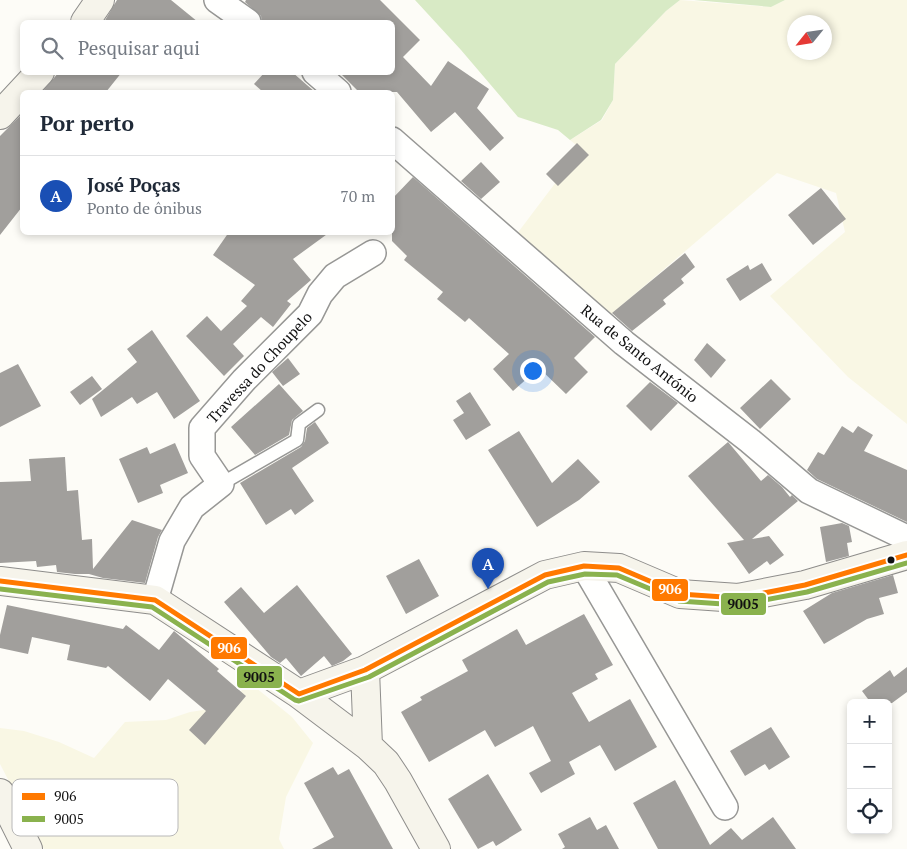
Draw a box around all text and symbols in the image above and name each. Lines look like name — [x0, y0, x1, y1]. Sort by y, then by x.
north arrow — [787, 15, 832, 60]
search box — [20, 20, 395, 75]
icon: search — [38, 34, 66, 62]
text: Pesquisar aqui — [78, 35, 200, 60]
text: Por perto — [40, 109, 134, 137]
text: José Poças — [87, 172, 180, 197]
text: A — [50, 185, 62, 207]
text: 70 m — [340, 185, 375, 207]
text: Ponto de ônibus — [87, 197, 202, 219]
street label: Rua de Santo António — [577, 299, 703, 407]
street label: Travessa do Choupelo — [202, 307, 316, 427]
your location — [520, 358, 546, 384]
pin: A — [472, 548, 504, 589]
unlabelled marker — [886, 555, 896, 565]
line badge: 906 — [651, 578, 689, 602]
text: 906 — [658, 579, 682, 598]
line badge: 9005 — [720, 592, 767, 616]
text: 9005 — [727, 594, 759, 613]
line badge: 906 — [210, 636, 248, 660]
text: 906 — [217, 638, 241, 657]
line badge: 9005 — [236, 665, 283, 689]
text: 9005 — [243, 667, 275, 686]
map controls — [847, 699, 892, 834]
button: + — [847, 699, 892, 744]
button: − — [847, 744, 892, 789]
legend — [12, 779, 178, 836]
text: 906 — [54, 786, 77, 805]
button: locate — [847, 789, 892, 834]
text: 9005 — [54, 809, 84, 828]

